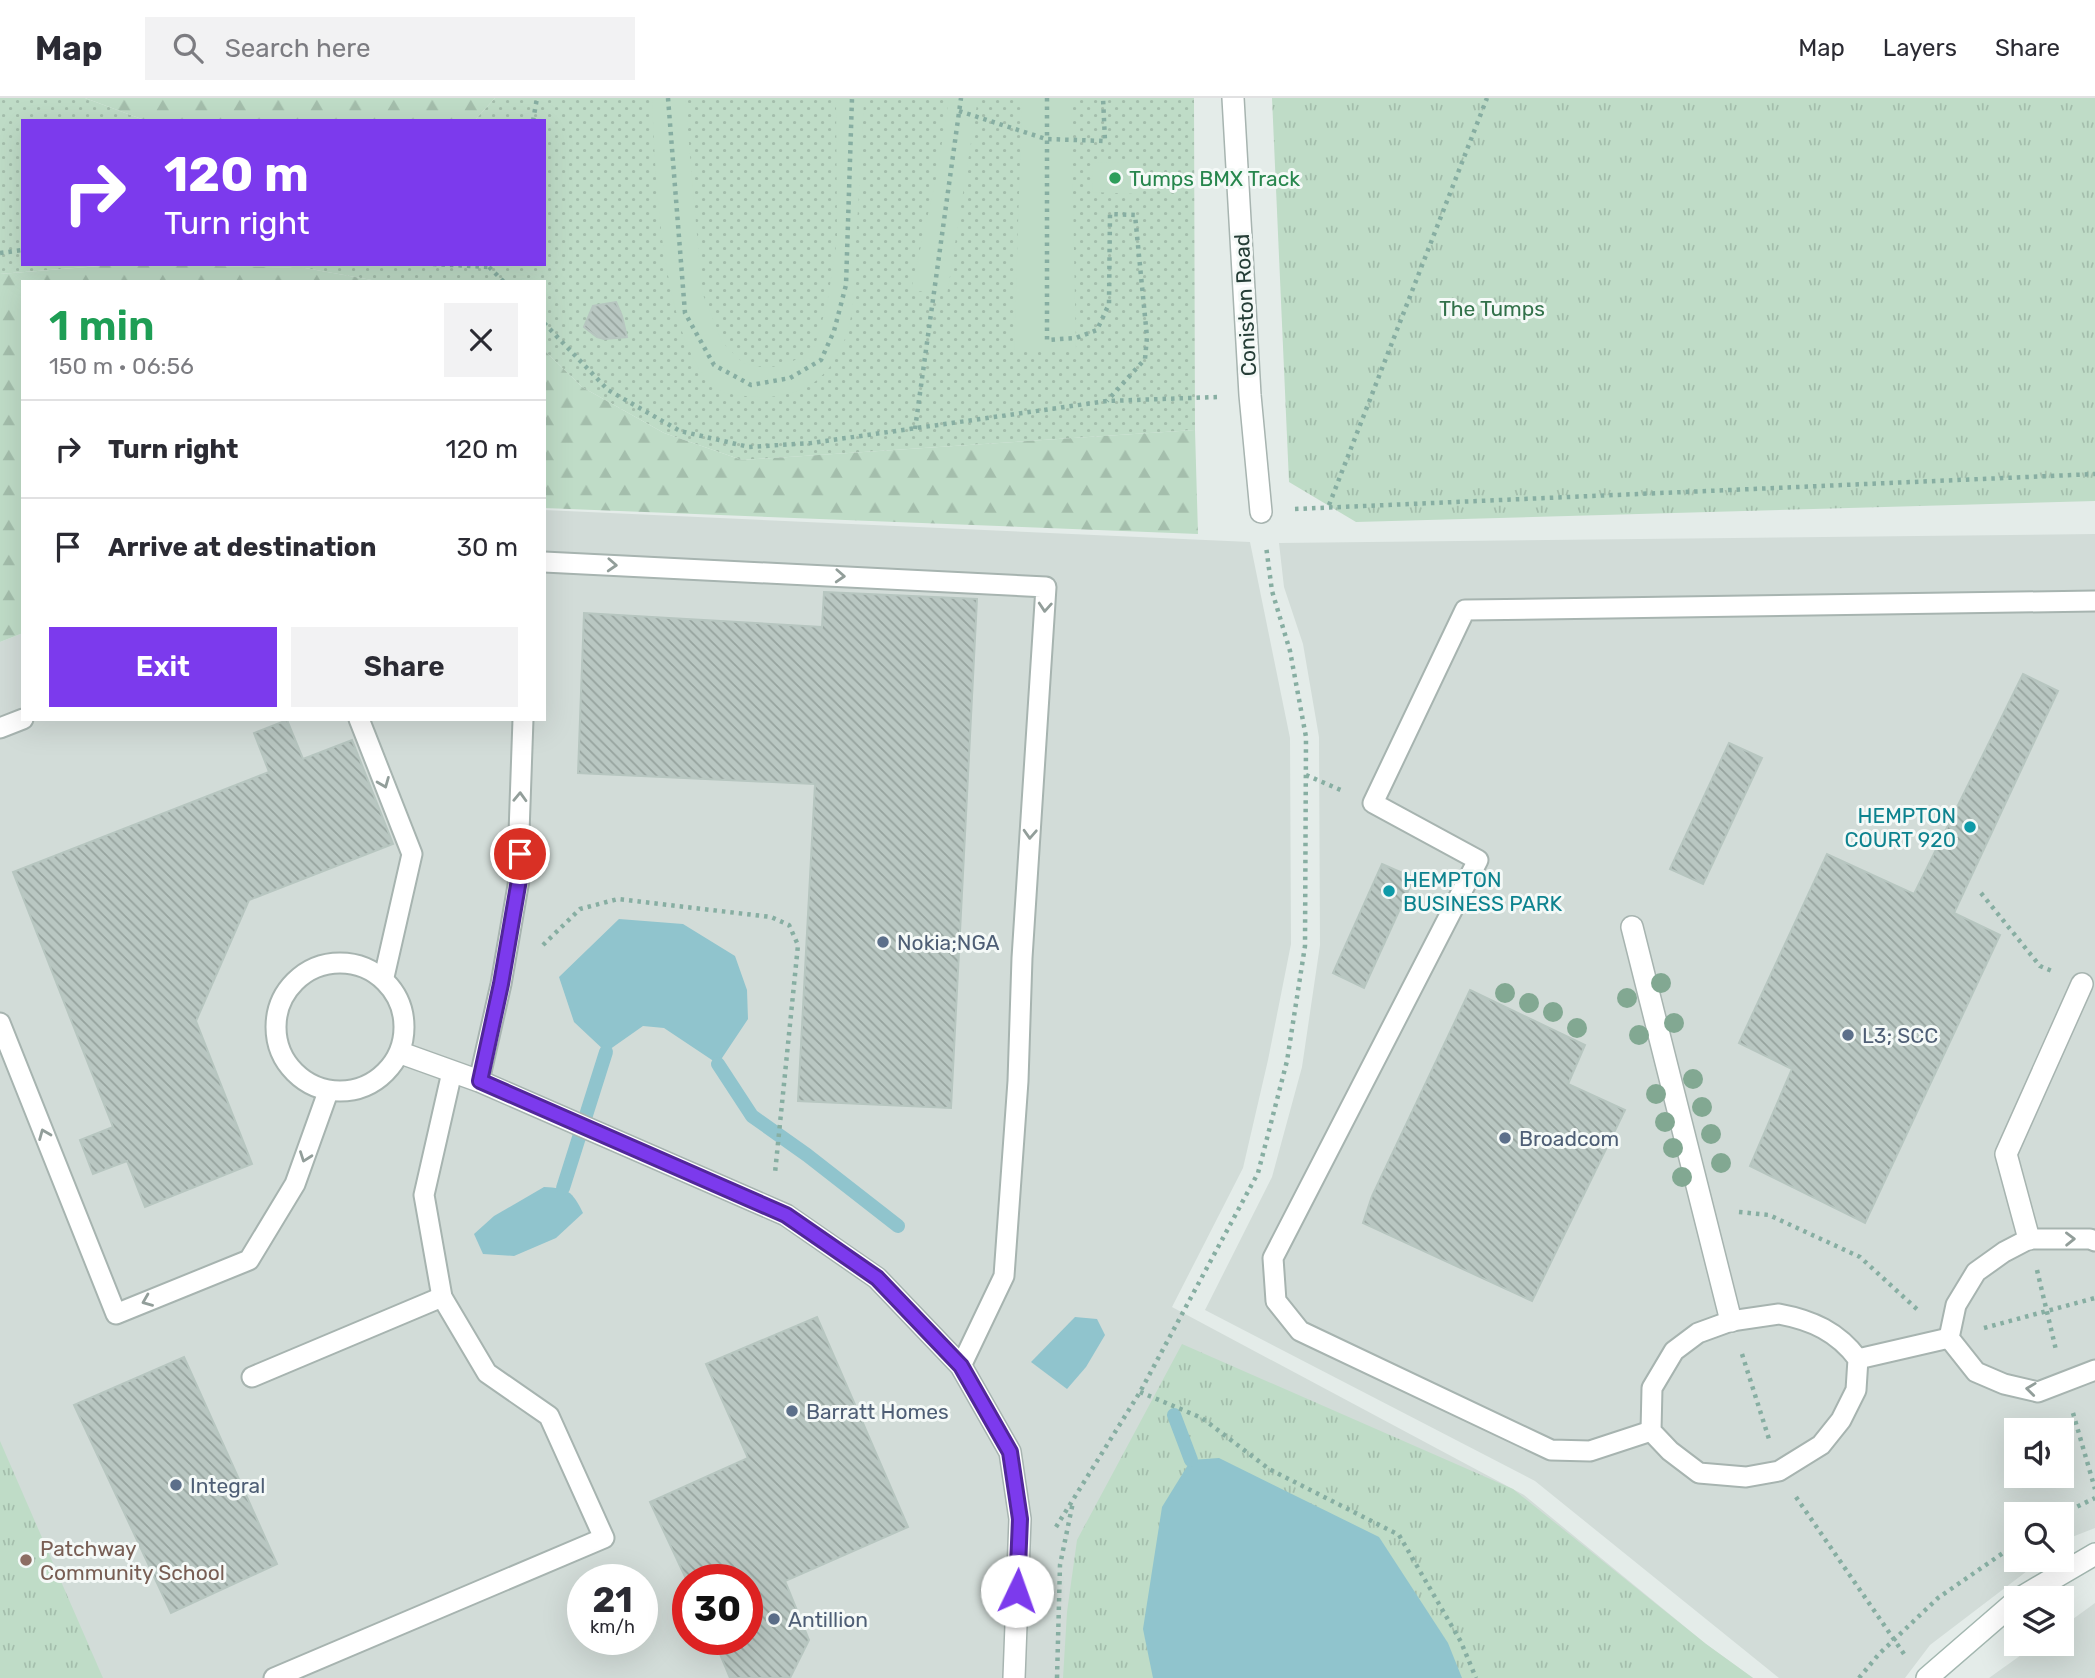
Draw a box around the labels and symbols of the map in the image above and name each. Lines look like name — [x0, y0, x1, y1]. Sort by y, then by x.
place label: Tumps BMX Track — [1129, 166, 1300, 191]
marker: Tumps BMX Track — [1107, 170, 1123, 186]
street label: Coniston Road — [1229, 233, 1261, 377]
park label: The Tumps — [1439, 296, 1545, 321]
one-way arrow — [607, 557, 618, 572]
one-way arrow — [834, 569, 845, 584]
one-way arrow — [1038, 602, 1053, 613]
one-way arrow — [376, 775, 390, 788]
one-way arrow — [513, 791, 528, 802]
place label: HEMPTON COURT 920 — [1845, 803, 1956, 852]
marker: HEMPTON COURT 920 — [1962, 819, 1978, 835]
pin — [490, 824, 550, 884]
one-way arrow — [1023, 829, 1038, 840]
place label: HEMPTON BUSINESS PARK — [1403, 867, 1563, 916]
marker: HEMPTON BUSINESS PARK — [1381, 883, 1397, 899]
place label: Nokia;NGA — [897, 930, 1000, 955]
marker: Nokia;NGA — [875, 934, 891, 950]
place label: L3; SCC — [1862, 1023, 1938, 1048]
marker: L3; SCC — [1840, 1027, 1856, 1043]
place label: Broadcom — [1519, 1126, 1619, 1151]
one-way arrow — [39, 1129, 53, 1141]
marker: Broadcom — [1497, 1130, 1513, 1146]
one-way arrow — [299, 1150, 313, 1162]
one-way arrow — [2065, 1231, 2076, 1247]
one-way arrow — [142, 1293, 154, 1307]
one-way arrow — [2025, 1381, 2037, 1396]
place label: Barratt Homes — [806, 1399, 949, 1424]
marker: Barratt Homes — [784, 1403, 800, 1419]
place label: Integral — [190, 1473, 265, 1498]
marker: Integral — [168, 1477, 184, 1493]
place label: Patchway Community School — [40, 1536, 225, 1585]
marker: Patchway Community School — [18, 1552, 34, 1568]
position arrow — [980, 1554, 1054, 1628]
speed limit sign: 30 — [672, 1564, 763, 1655]
place label: Antillion — [788, 1607, 868, 1632]
marker: Antillion — [766, 1611, 782, 1627]

